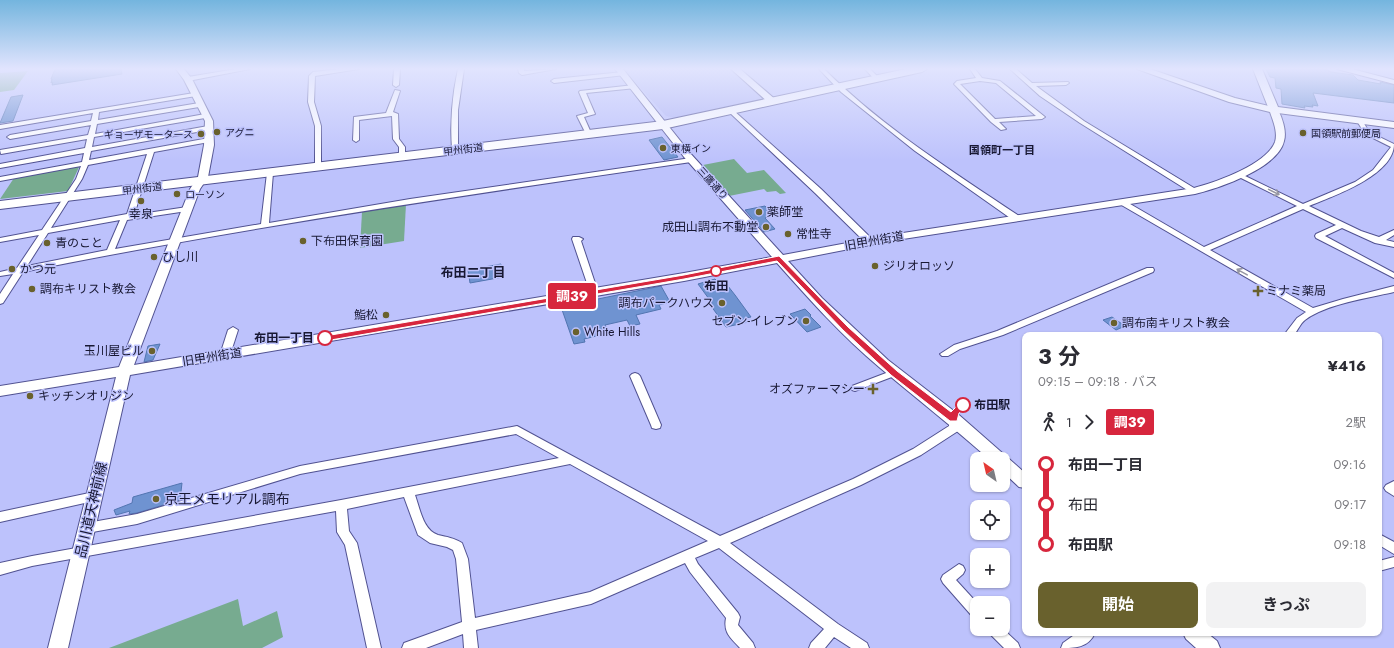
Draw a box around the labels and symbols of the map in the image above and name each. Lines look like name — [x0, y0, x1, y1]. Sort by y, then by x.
place label: アグニ — [225, 125, 255, 140]
place label: 国領駅前郵便局 — [1311, 126, 1381, 141]
place label: ギョーザモータース — [104, 127, 193, 142]
marker: アグニ — [212, 127, 222, 137]
marker: 国領駅前郵便局 — [1298, 128, 1308, 138]
marker: ギョーザモータース — [196, 129, 206, 139]
street label: 甲州街道 — [442, 140, 484, 159]
place label: 東横イン — [671, 141, 711, 156]
district label: 国領町一丁目 — [969, 142, 1035, 158]
marker: 東横イン — [658, 143, 668, 153]
street label: 三鷹通り — [694, 163, 732, 203]
street label: 甲州街道 — [121, 179, 163, 198]
place label: ローソン — [185, 187, 225, 202]
marker: ローソン — [172, 189, 182, 199]
one-way arrow — [1268, 189, 1280, 196]
marker: 幸泉 — [136, 196, 146, 206]
place label: 薬師堂 — [767, 203, 803, 221]
place label: 幸泉 — [129, 205, 153, 223]
marker: 薬師堂 — [754, 207, 764, 217]
place label: 成田山調布不動堂 — [662, 218, 758, 236]
marker: 成田山調布不動堂 — [761, 222, 771, 232]
place label: 常性寺 — [796, 225, 832, 243]
street label: 旧甲州街道 — [843, 227, 905, 255]
marker: 常性寺 — [783, 229, 793, 239]
place label: 下布田保育園 — [311, 232, 383, 250]
place label: 青のこと — [55, 234, 103, 252]
marker: 下布田保育園 — [298, 236, 308, 246]
marker: 青のこと — [42, 238, 52, 248]
place label: ひし川 — [162, 248, 198, 266]
marker: ひし川 — [149, 252, 159, 262]
place label: ジリオロッソ — [883, 257, 955, 275]
place label: かつ元 — [20, 260, 56, 278]
marker: ジリオロッソ — [870, 261, 880, 271]
district label: 布田二丁目 — [440, 263, 506, 282]
marker: かつ元 — [7, 264, 17, 274]
marker: 布田 — [710, 265, 722, 277]
one-way arrow — [1236, 268, 1248, 276]
place label: 布田 — [704, 277, 728, 295]
place label: 調布キリスト教会 — [40, 280, 136, 298]
place label: ミナミ薬局 — [1266, 282, 1326, 300]
line badge: 調39 — [549, 283, 595, 309]
marker: 調布キリスト教会 — [27, 284, 37, 294]
marker: ミナミ薬局 — [1253, 286, 1263, 296]
place label: 調布パークハウス — [619, 294, 714, 312]
marker: 調布パークハウス — [717, 298, 727, 308]
place label: 鮨松 — [354, 306, 378, 324]
marker: 鮨松 — [381, 310, 391, 320]
place label: セブン-イレブン — [711, 312, 798, 330]
place label: 調布南キリスト教会 — [1122, 314, 1230, 332]
marker: セブン-イレブン — [801, 316, 811, 326]
marker: 調布南キリスト教会 — [1109, 318, 1119, 328]
place label: White Hills — [584, 323, 640, 341]
marker: White Hills — [571, 327, 581, 337]
place label: 布田一丁目 — [254, 329, 314, 347]
marker: 布田一丁目 — [317, 330, 333, 346]
place label: 玉川屋ビル — [84, 342, 144, 360]
street label: 旧甲州街道 — [181, 343, 243, 371]
marker: 玉川屋ビル — [147, 346, 157, 356]
place label: オズファーマシー — [769, 380, 865, 398]
marker: オズファーマシー — [868, 384, 878, 394]
place label: キッチンオリジン — [38, 387, 134, 405]
marker: キッチンオリジン — [25, 391, 35, 401]
place label: 布田駅 — [974, 396, 1010, 414]
marker: 布田駅 — [955, 397, 971, 413]
north arrow — [970, 452, 1010, 492]
street label: 品川道天神前線 — [70, 460, 112, 560]
place label: 京王メモリアル調布 — [164, 489, 290, 509]
marker: 京王メモリアル調布 — [151, 494, 161, 504]

